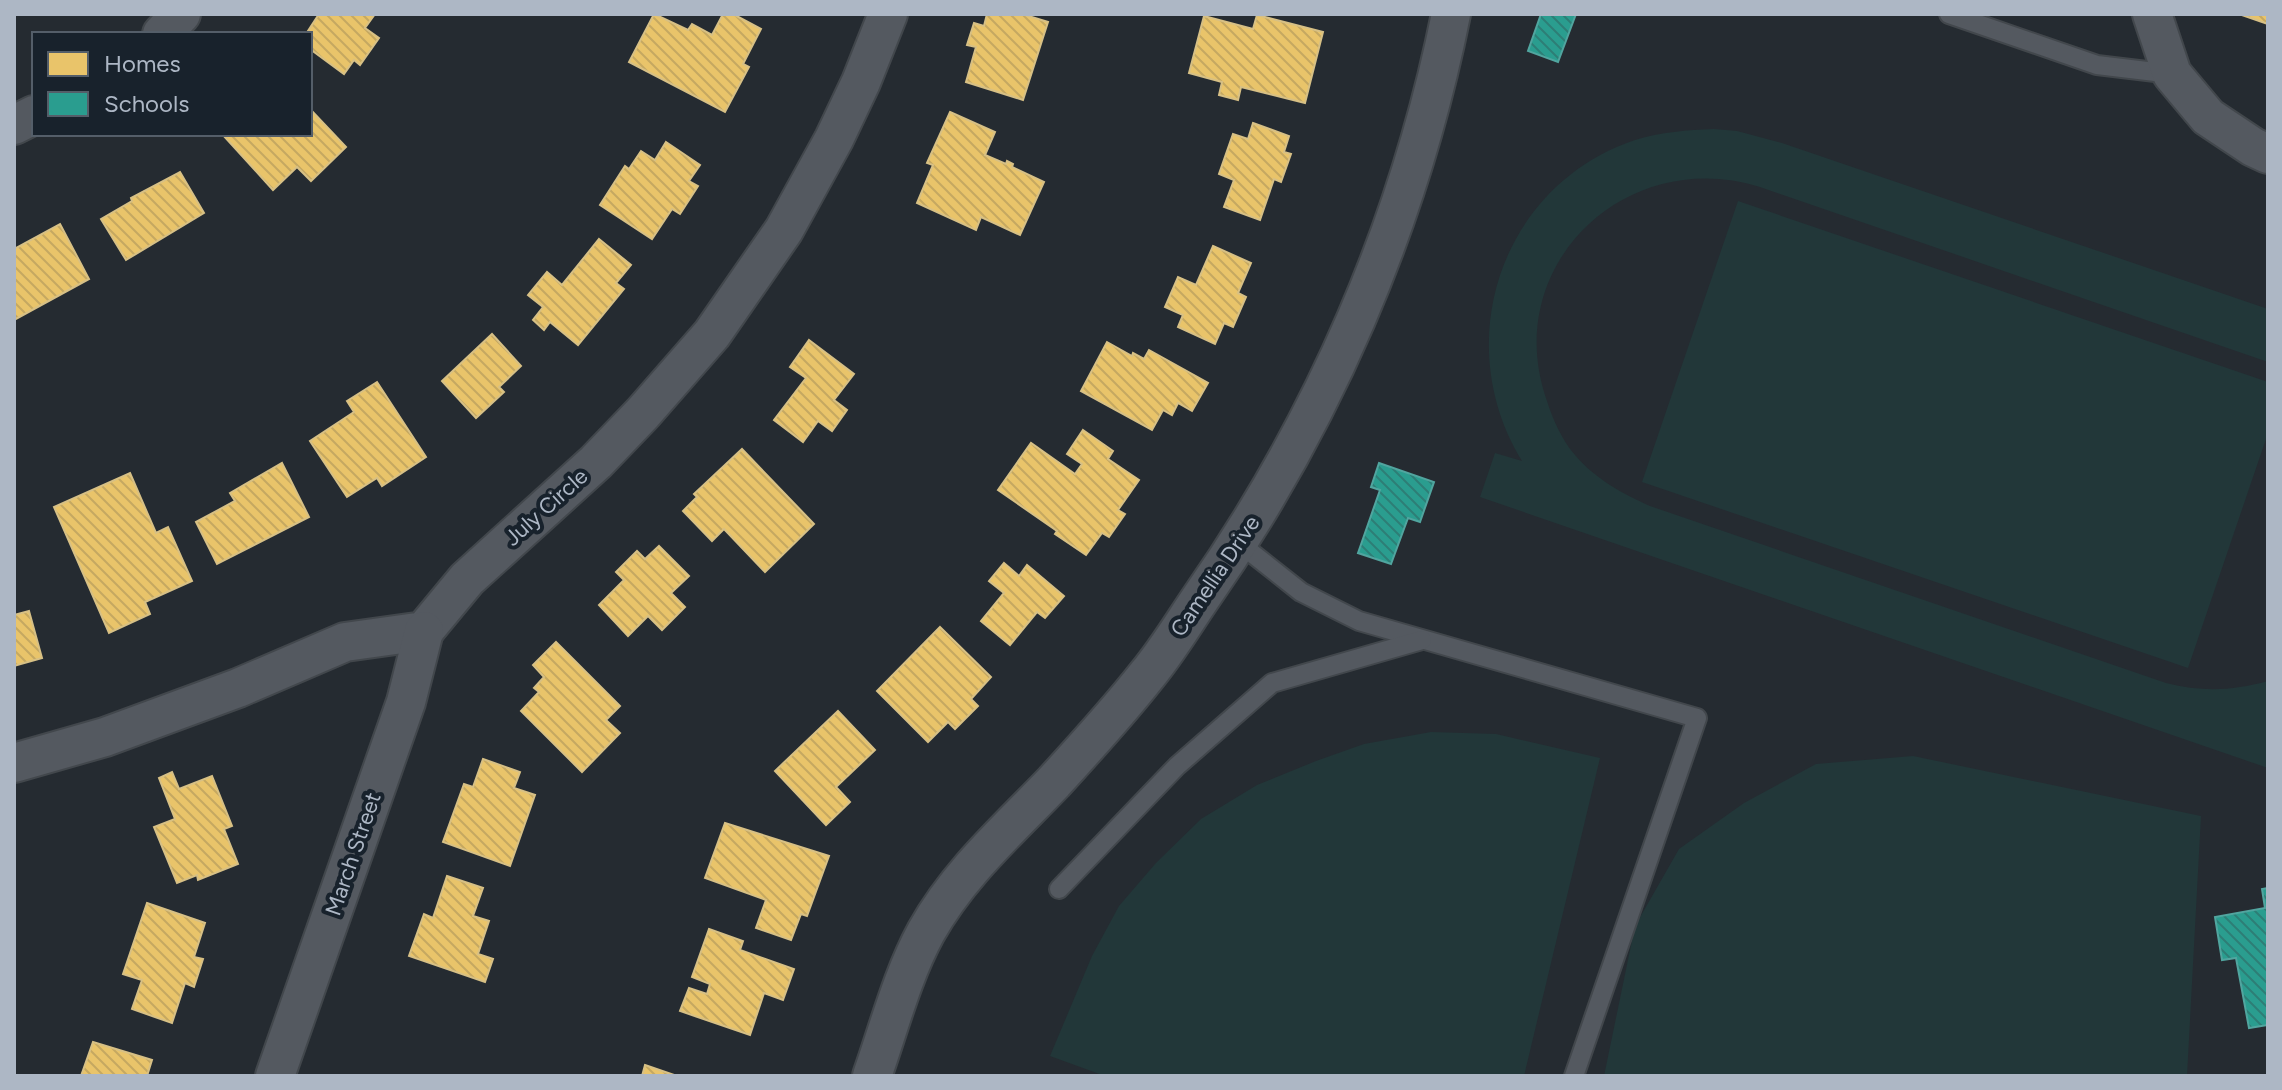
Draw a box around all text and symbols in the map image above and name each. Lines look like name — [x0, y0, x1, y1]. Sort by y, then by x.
legend — [32, 32, 312, 136]
text: Homes — [104, 49, 181, 78]
text: Schools — [104, 89, 189, 118]
street label: July Circle — [499, 463, 593, 551]
street label: Camellia Drive — [1165, 510, 1265, 642]
street label: March Street — [319, 789, 387, 919]

